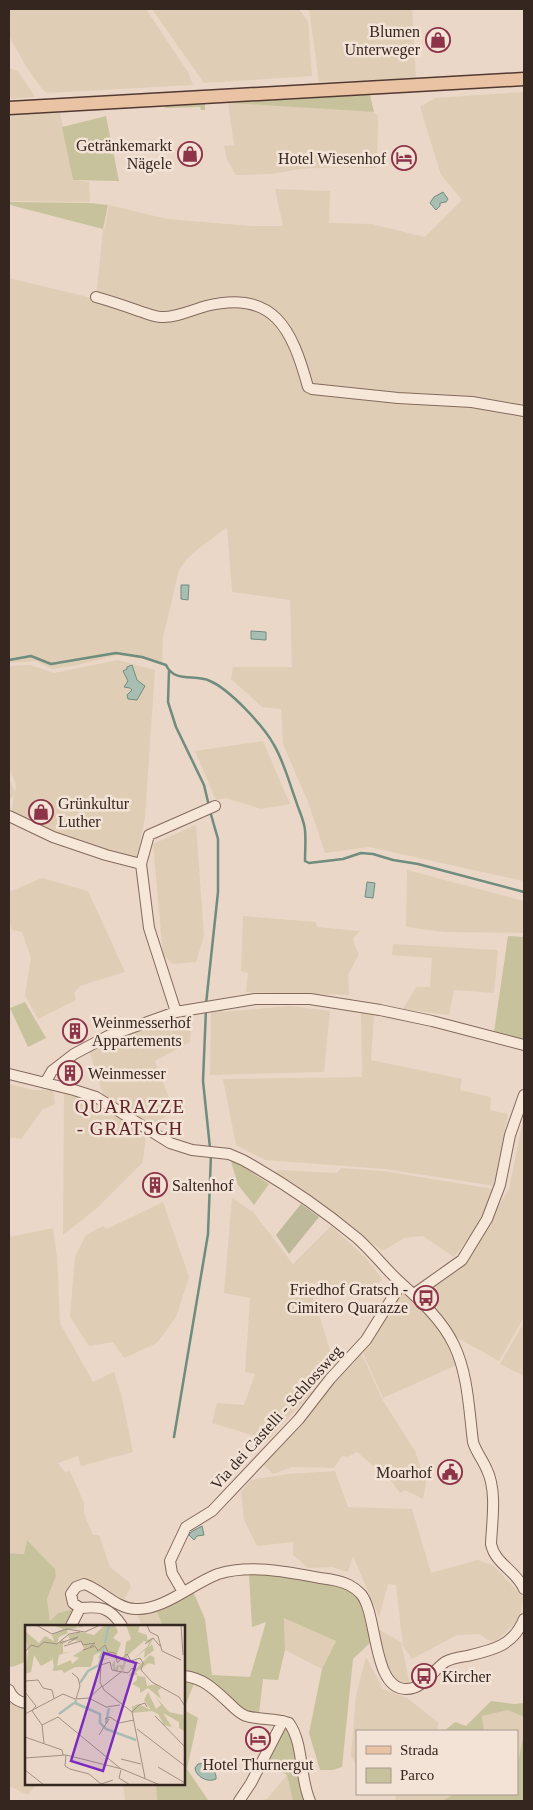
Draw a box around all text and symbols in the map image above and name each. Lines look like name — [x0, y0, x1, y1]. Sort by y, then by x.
place label: Blumen Unterweger — [344, 23, 421, 59]
shop icon: Blumen Unterweger — [425, 27, 451, 53]
place label: Getränkemarkt Nägele — [76, 137, 173, 173]
shop icon: Getränkemarkt Nägele — [177, 141, 203, 167]
hotel icon: Hotel Wiesenhof — [391, 145, 417, 171]
place label: Hotel Wiesenhof — [278, 150, 387, 167]
place label: Grünkultur Luther — [58, 795, 130, 830]
shop icon: Grünkultur Luther — [28, 799, 54, 825]
place label: Weinmesserhof Appartements — [92, 1014, 192, 1050]
building icon: Weinmesserhof Appartements — [62, 1018, 88, 1044]
building icon: Weinmesser — [57, 1060, 83, 1086]
place label: Weinmesser — [88, 1065, 166, 1082]
district label: QUARAZZE - GRATSCH — [75, 1096, 185, 1139]
building icon: Saltenhof — [142, 1172, 168, 1198]
place label: Saltenhof — [172, 1177, 234, 1194]
place label: Friedhof Gratsch - Cimitero Quarazze — [287, 1281, 408, 1316]
bus stop icon: Friedhof Gratsch - Cimitero Quarazze — [413, 1285, 439, 1311]
street label: Via dei Castelli - Schlossweg — [207, 1342, 346, 1493]
public building icon: Moarhof — [437, 1459, 463, 1485]
place label: Moarhof — [376, 1464, 433, 1481]
inset map — [25, 1625, 185, 1785]
bus stop icon: Kircher — [411, 1663, 437, 1689]
place label: Kircher — [442, 1668, 492, 1685]
hotel icon: Hotel Thurnergut — [245, 1726, 271, 1752]
legend — [356, 1730, 518, 1795]
text: Strada — [400, 1742, 439, 1758]
place label: Hotel Thurnergut — [203, 1756, 314, 1774]
text: Parco — [400, 1767, 434, 1783]

